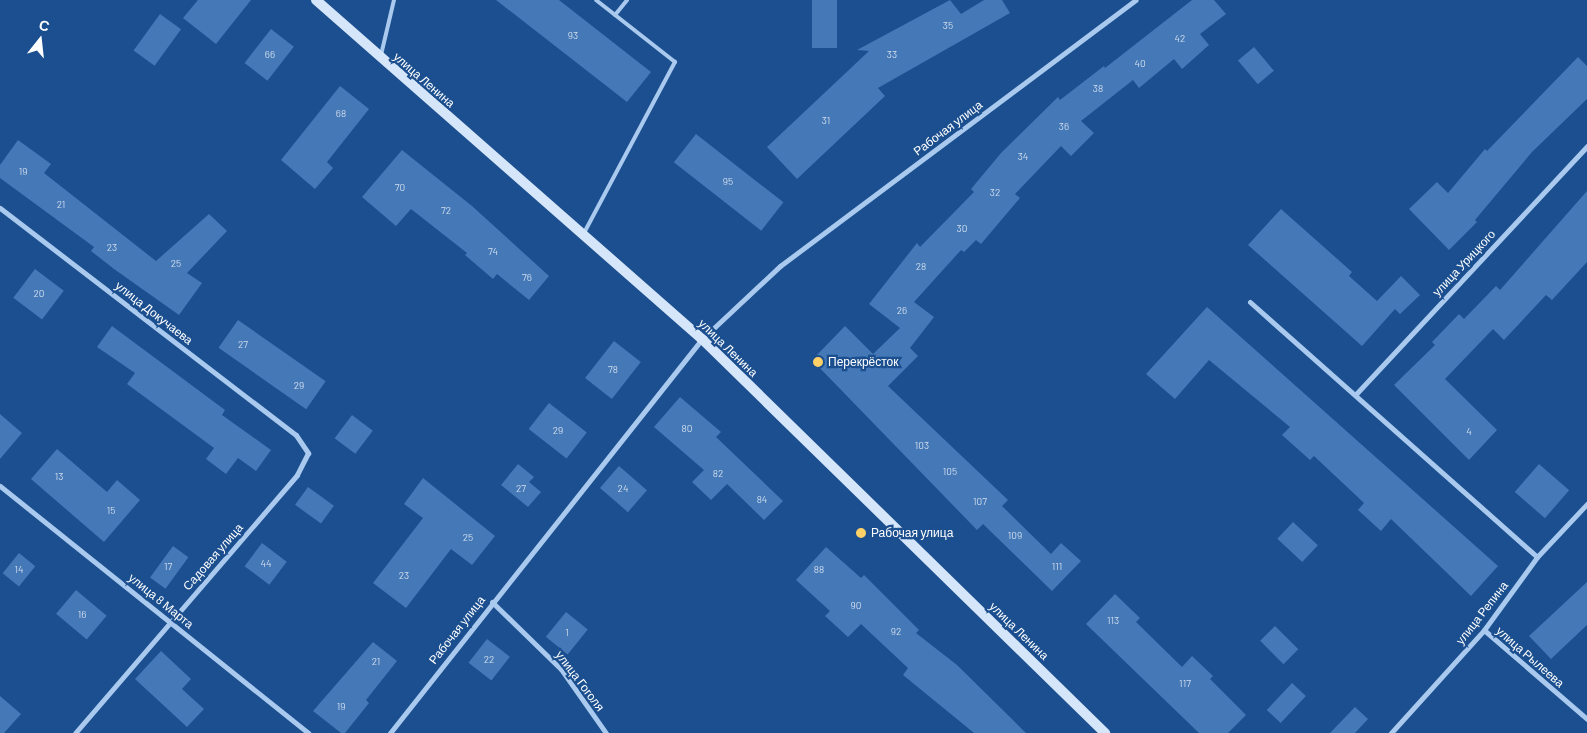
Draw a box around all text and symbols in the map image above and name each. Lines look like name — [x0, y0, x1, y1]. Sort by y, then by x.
north arrow — [15, 15, 65, 65]
text: С — [37, 16, 51, 35]
house number: 35 — [943, 20, 953, 32]
house number: 93 — [568, 30, 578, 42]
house number: 42 — [1175, 33, 1185, 45]
house number: 66 — [265, 49, 275, 61]
street label: улица Ленина — [390, 49, 458, 111]
house number: 33 — [887, 49, 897, 61]
house number: 40 — [1134, 58, 1146, 70]
house number: 38 — [1093, 83, 1103, 95]
street label: Рабочая улица — [911, 97, 985, 159]
house number: 68 — [336, 108, 346, 120]
house number: 31 — [822, 115, 830, 127]
house number: 36 — [1059, 121, 1069, 133]
house number: 34 — [1018, 151, 1028, 163]
house number: 19 — [19, 166, 27, 178]
house number: 95 — [723, 176, 733, 188]
house number: 70 — [395, 182, 405, 194]
house number: 32 — [990, 187, 1000, 199]
house number: 21 — [57, 199, 65, 211]
house number: 72 — [441, 205, 451, 217]
house number: 30 — [957, 223, 967, 235]
street label: улица Урицкого — [1430, 227, 1498, 299]
house number: 23 — [107, 242, 117, 254]
house number: 74 — [488, 246, 498, 258]
house number: 25 — [171, 258, 181, 270]
house number: 28 — [916, 261, 926, 273]
house number: 76 — [522, 272, 532, 284]
street label: улица Докучаева — [112, 278, 196, 348]
house number: 20 — [33, 288, 45, 300]
house number: 26 — [897, 305, 907, 317]
street label: улица Ленина — [695, 316, 761, 380]
house number: 27 — [238, 339, 248, 351]
place label: Перекрёсток — [828, 355, 899, 369]
marker: Перекрёсток — [812, 356, 824, 368]
house number: 78 — [608, 364, 618, 376]
house number: 29 — [294, 380, 304, 392]
house number: 80 — [682, 423, 692, 435]
house number: 29 — [553, 425, 563, 437]
house number: 4 — [1466, 426, 1472, 438]
house number: 103 — [915, 440, 929, 452]
house number: 105 — [943, 466, 957, 478]
house number: 82 — [713, 468, 723, 480]
house number: 13 — [55, 471, 63, 483]
house number: 27 — [516, 483, 526, 495]
house number: 24 — [618, 483, 628, 495]
house number: 84 — [757, 494, 767, 506]
house number: 107 — [973, 496, 987, 508]
house number: 15 — [107, 505, 115, 517]
street label: Садовая улица — [180, 521, 246, 593]
place label: Рабочая улица — [871, 526, 953, 540]
marker: Рабочая улица — [855, 527, 867, 539]
house number: 109 — [1008, 530, 1022, 542]
house number: 25 — [463, 532, 473, 544]
house number: 44 — [260, 558, 272, 570]
house number: 17 — [164, 561, 172, 573]
house number: 111 — [1052, 561, 1062, 573]
house number: 14 — [14, 564, 24, 576]
house number: 88 — [814, 564, 824, 576]
street label: улица 8 Марта — [126, 570, 196, 632]
house number: 23 — [399, 570, 409, 582]
street label: улица Репина — [1453, 579, 1511, 647]
street label: Рабочая улица — [426, 593, 488, 667]
street label: улица Ленина — [986, 599, 1052, 663]
house number: 90 — [851, 600, 861, 612]
house number: 16 — [78, 609, 86, 621]
house number: 113 — [1107, 615, 1119, 627]
street label: улица Рылеева — [1493, 624, 1567, 690]
house number: 92 — [891, 626, 901, 638]
house number: 1 — [565, 627, 569, 639]
street label: улица Гоголя — [553, 648, 607, 714]
house number: 22 — [484, 654, 494, 666]
house number: 21 — [372, 656, 380, 668]
house number: 117 — [1179, 678, 1191, 690]
house number: 19 — [337, 701, 345, 713]

